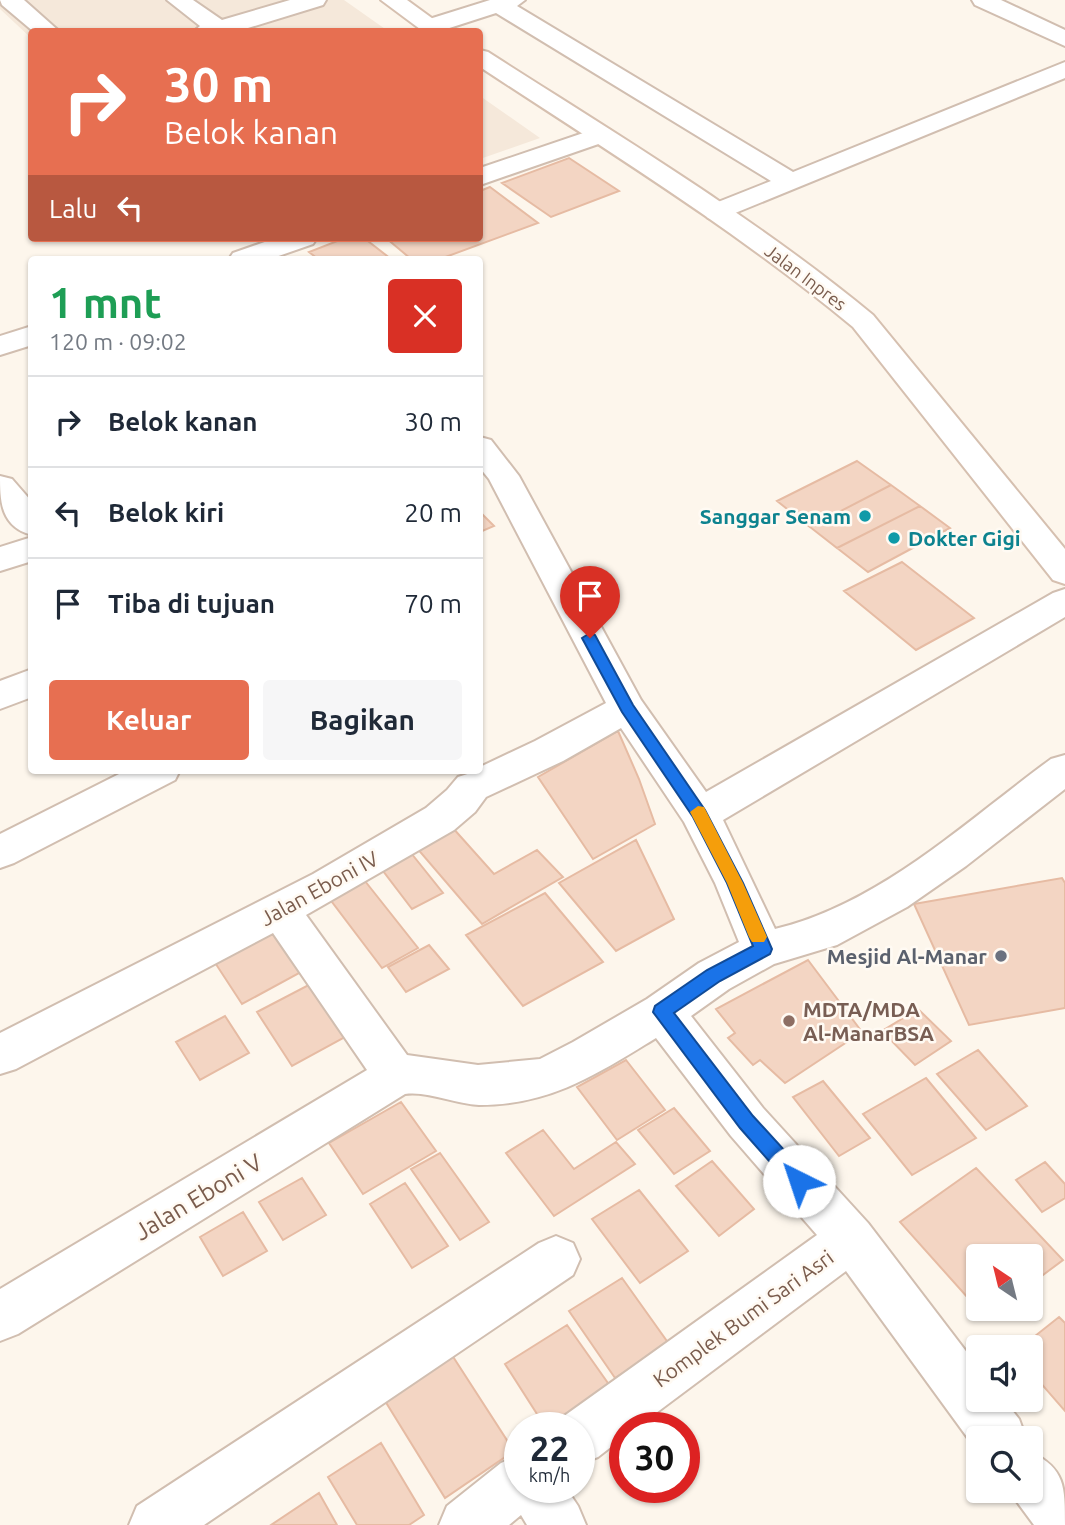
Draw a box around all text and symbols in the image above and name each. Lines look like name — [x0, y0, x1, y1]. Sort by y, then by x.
icon: right — [49, 56, 140, 147]
text: 30 m — [164, 56, 273, 111]
text: Belok kanan — [164, 114, 338, 150]
icon: left — [111, 189, 149, 227]
text: Lalu — [49, 194, 97, 223]
street label: Jalan Inpres — [761, 240, 851, 314]
text: 1 mnt — [49, 279, 162, 326]
button: close — [388, 279, 462, 353]
text: 120 m · 09:02 — [49, 329, 187, 354]
icon: right — [49, 403, 87, 441]
text: Belok kanan — [108, 407, 258, 436]
text: 30 m — [404, 407, 462, 436]
icon: left — [49, 494, 87, 532]
text: Belok kiri — [108, 498, 224, 527]
text: 20 m — [404, 498, 462, 527]
place label: Sanggar Senam — [700, 504, 851, 528]
marker: Sanggar Senam — [857, 508, 873, 524]
place label: Dokter Gigi — [908, 526, 1021, 550]
marker: Dokter Gigi — [886, 530, 902, 546]
pin — [560, 566, 620, 638]
icon: arrive — [571, 577, 609, 615]
icon: arrive — [49, 585, 87, 623]
text: Tiba di tujuan — [108, 589, 275, 618]
text: 70 m — [404, 589, 462, 618]
button: Keluar — [49, 680, 249, 760]
button: Bagikan — [263, 680, 462, 760]
street label: Jalan Eboni IV — [256, 845, 383, 930]
place label: Mesjid Al-Manar — [827, 944, 987, 968]
marker: Mesjid Al-Manar — [993, 948, 1009, 964]
place label: MDTA/MDA Al-ManarBSA — [803, 997, 934, 1045]
marker: MDTA/MDA Al-ManarBSA — [781, 1013, 797, 1029]
position arrow — [762, 1144, 836, 1218]
street label: Jalan Eboni V — [129, 1148, 267, 1246]
north arrow — [966, 1244, 1043, 1321]
map controls — [966, 1244, 1043, 1503]
street label: Komplek Bumi Sari Asri — [648, 1245, 838, 1391]
button: sound — [966, 1335, 1043, 1412]
speed limit sign: 30 — [609, 1412, 700, 1503]
button: search — [966, 1426, 1043, 1503]
text: 22 — [530, 1428, 569, 1468]
text: km/h — [529, 1465, 570, 1485]

